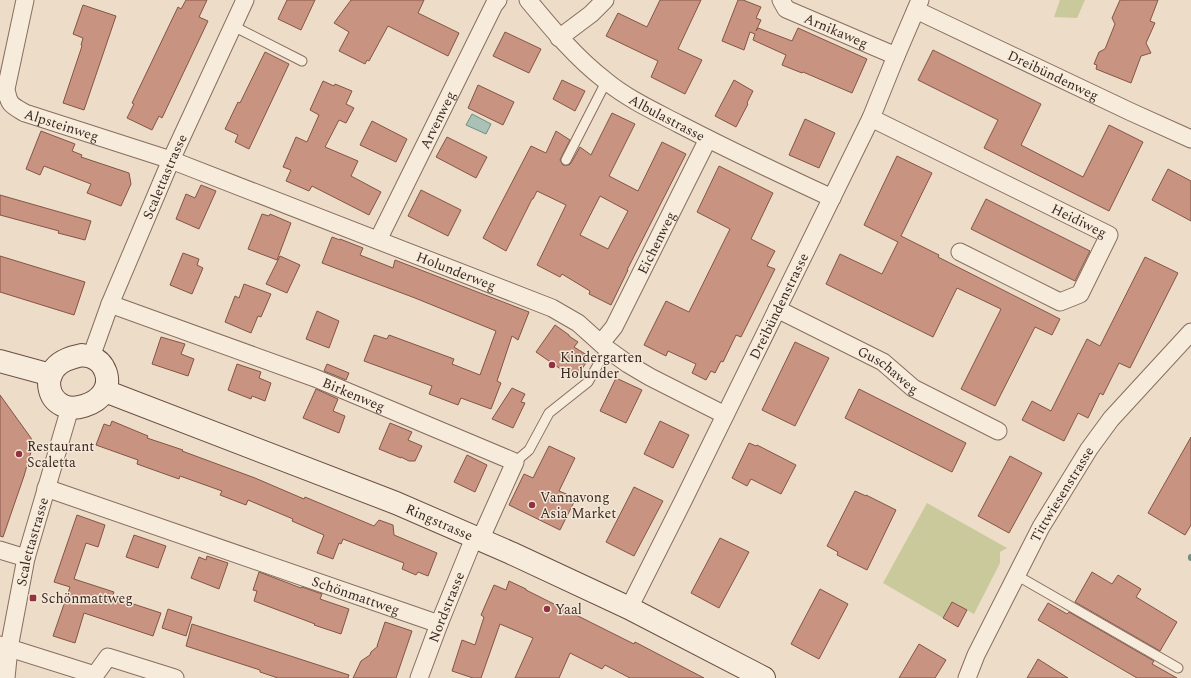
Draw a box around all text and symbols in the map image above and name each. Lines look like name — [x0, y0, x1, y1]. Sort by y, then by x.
street label: Arnikaweg — [801, 8, 871, 54]
street label: Dreibündenweg — [1004, 45, 1102, 106]
street label: Arvenweg — [414, 87, 461, 153]
street label: Albulastrasse — [625, 89, 709, 147]
street label: Alpsteinweg — [21, 103, 102, 147]
street label: Scalettastrasse — [137, 130, 193, 223]
street label: Heidiweg — [1048, 198, 1110, 243]
street label: Eichenweg — [632, 208, 681, 278]
street label: Holunderweg — [413, 246, 499, 296]
street label: Dreibündenstrasse — [744, 249, 814, 363]
street label: Guschaweg — [854, 341, 921, 400]
place label: Kindergarten Holunder — [560, 347, 642, 384]
marker: Kindergarten Holunder — [547, 360, 557, 370]
street label: Birkenweg — [319, 372, 388, 417]
place label: Restaurant Scaletta — [27, 436, 94, 473]
street label: Tittwiesenstrasse — [1025, 442, 1099, 546]
marker: Restaurant Scaletta — [14, 449, 24, 459]
place label: Vannavong Asia Market — [540, 487, 616, 524]
street label: Scalettastrasse — [11, 495, 54, 588]
street label: Ringstrasse — [402, 498, 476, 546]
marker: Vannavong Asia Market — [527, 500, 537, 510]
street label: Nordstrasse — [423, 568, 470, 645]
street label: Schönmattweg — [309, 571, 403, 621]
place label: Schönmattweg — [41, 588, 133, 609]
marker: Schönmattweg — [28, 593, 38, 603]
place label: Yaal — [555, 599, 582, 620]
marker: Yaal — [542, 604, 552, 614]

